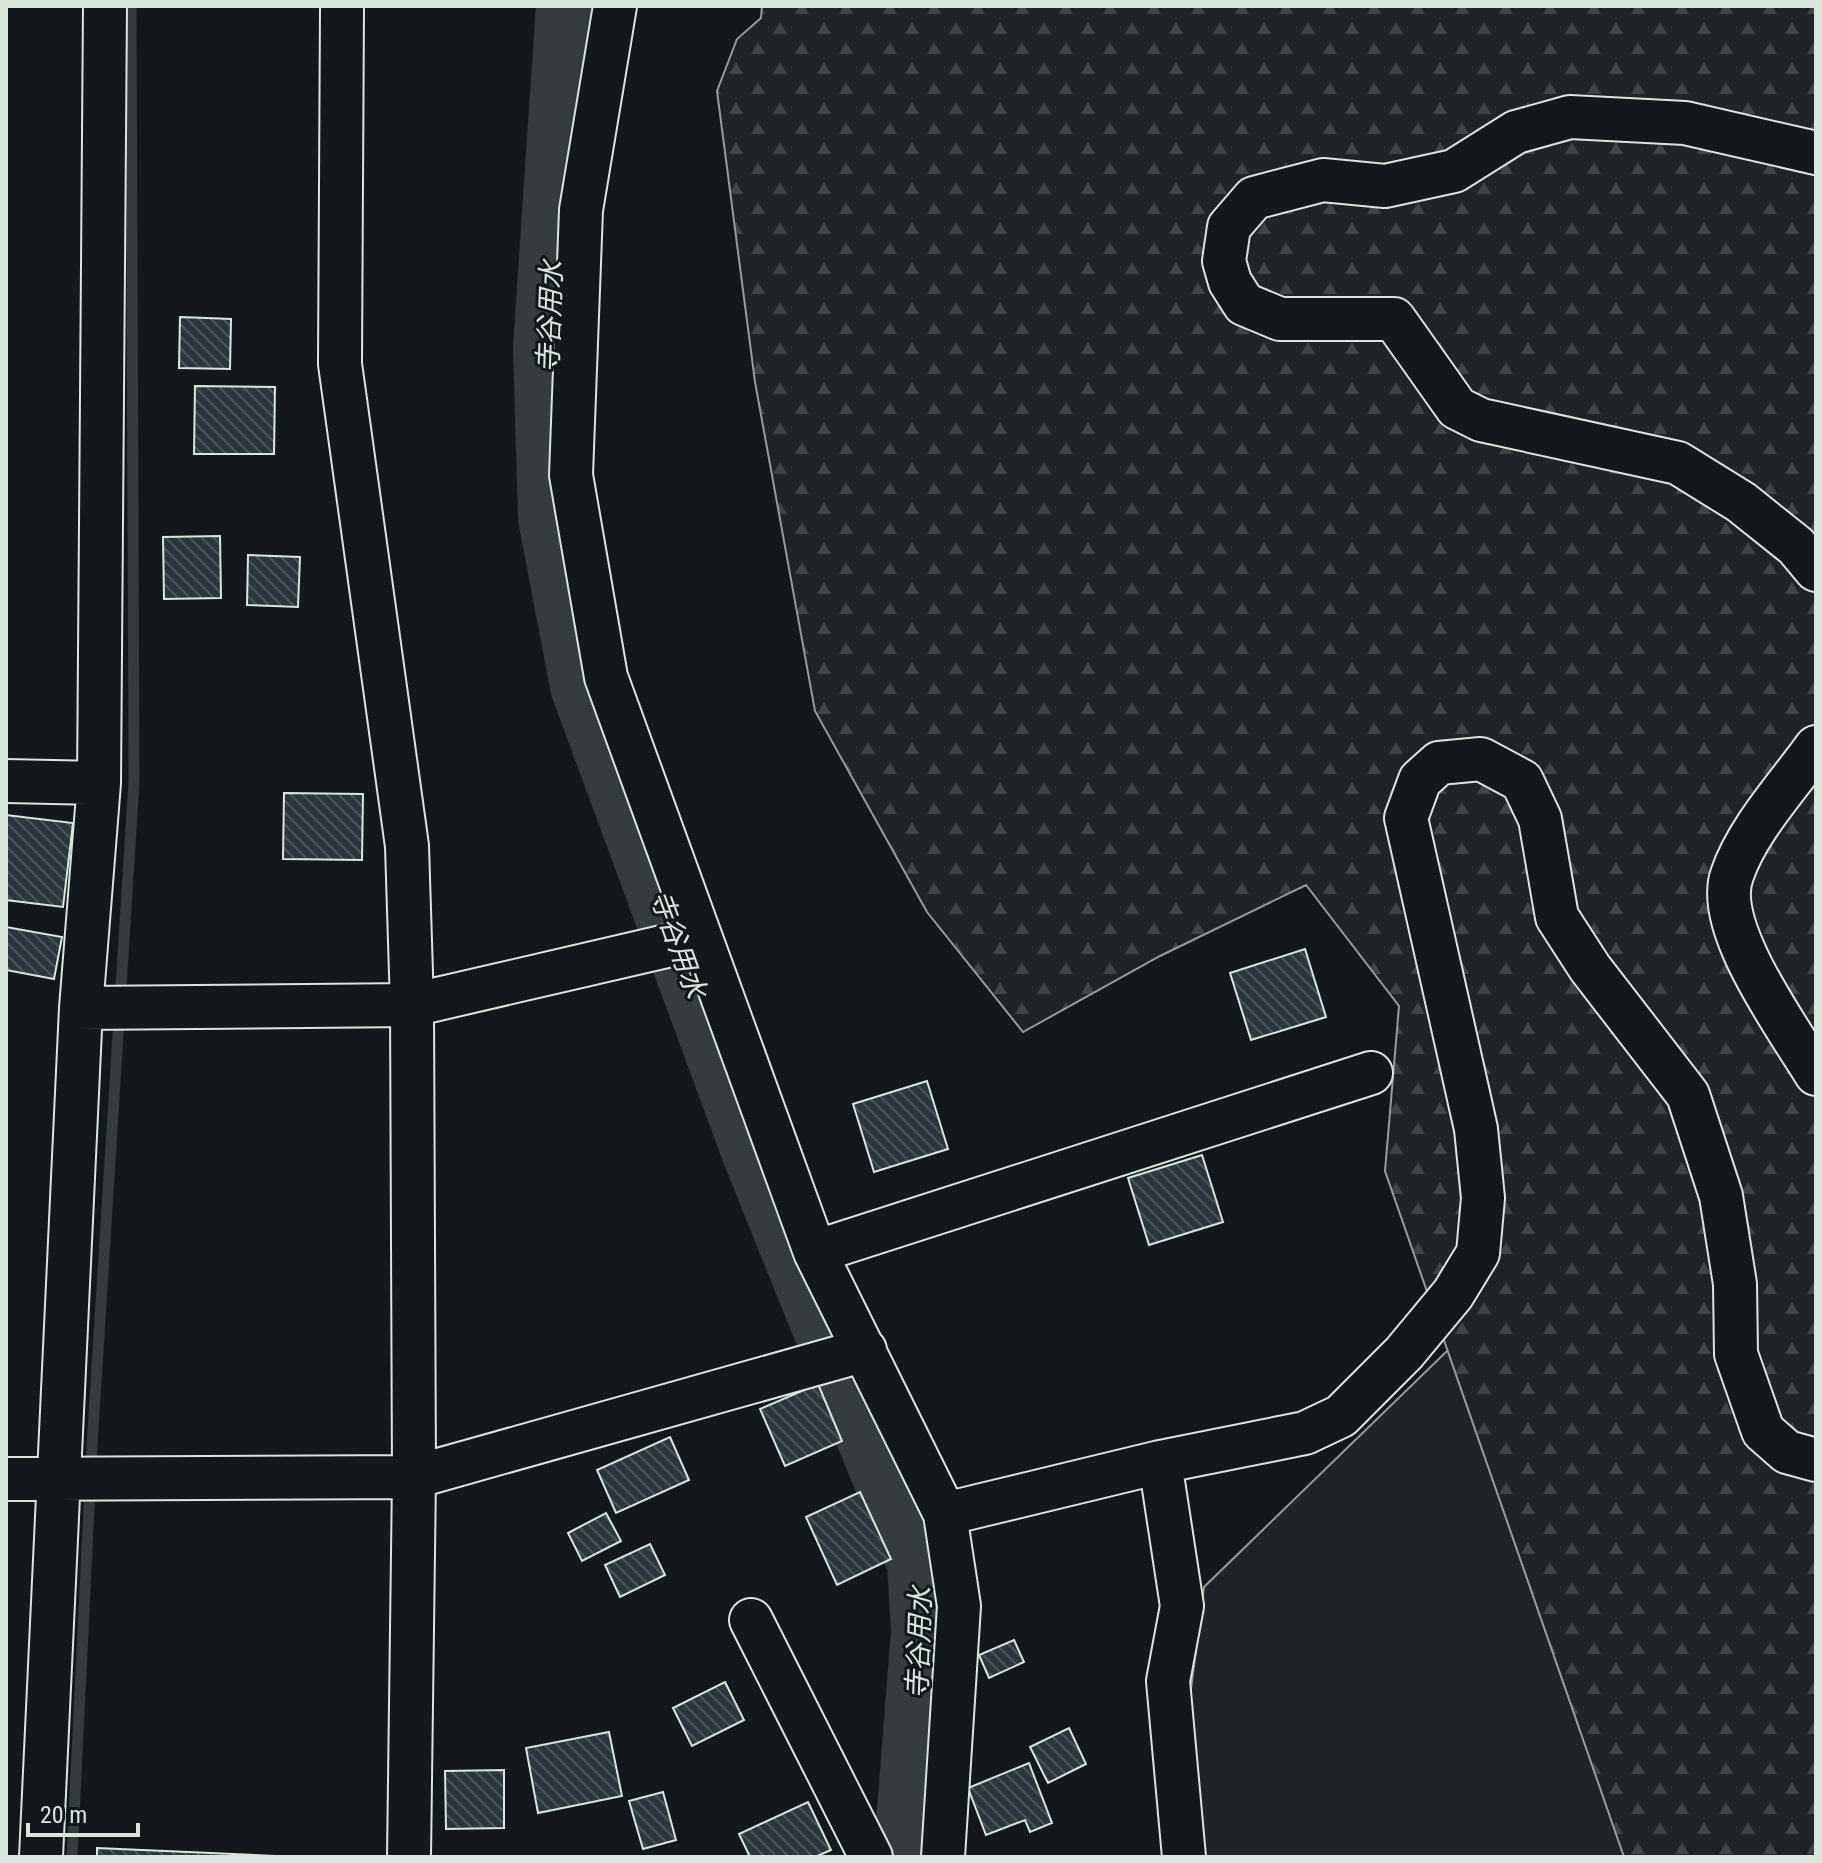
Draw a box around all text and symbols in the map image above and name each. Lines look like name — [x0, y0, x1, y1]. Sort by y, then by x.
water label: 寺谷用水 — [532, 257, 569, 374]
water label: 寺谷用水 — [643, 886, 714, 1005]
water label: 寺谷用水 — [901, 1583, 938, 1700]
scale bar — [28, 1787, 138, 1837]
text: 20 m — [40, 1801, 87, 1829]

